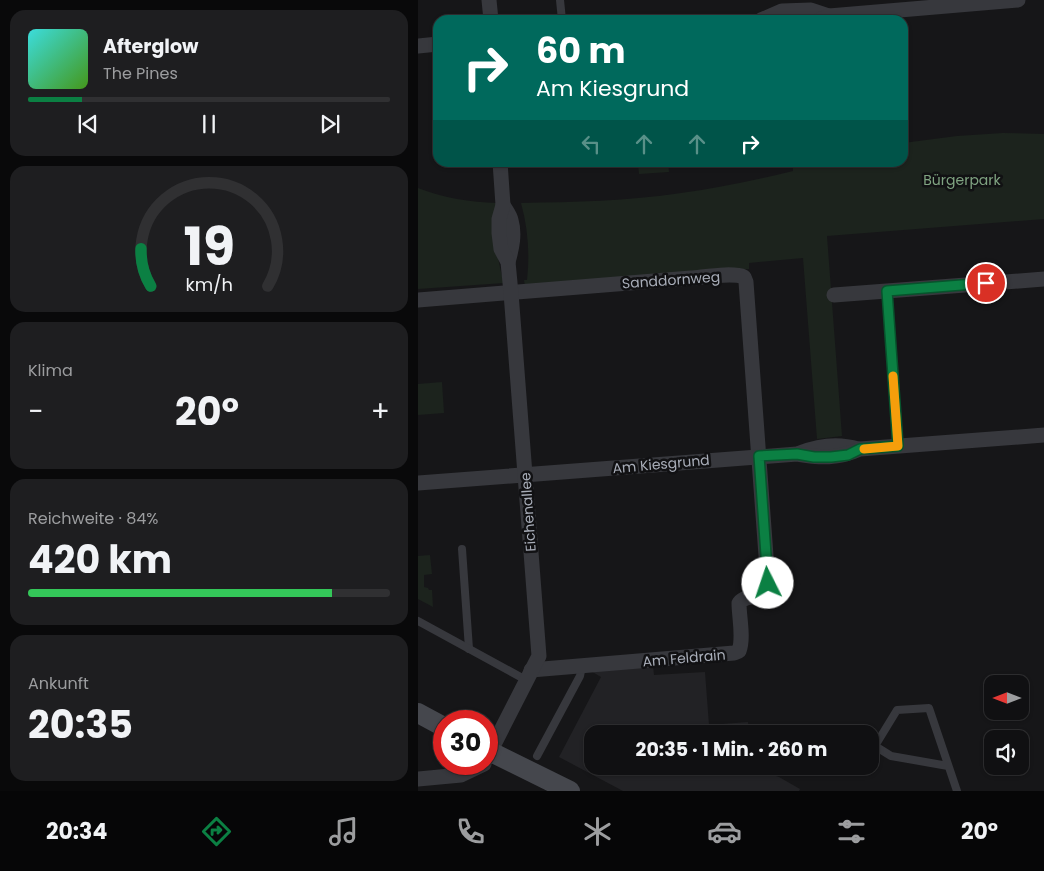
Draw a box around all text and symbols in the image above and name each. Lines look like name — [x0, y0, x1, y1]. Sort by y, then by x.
text: 60 m — [536, 26, 626, 75]
text: Afterglow — [103, 33, 198, 60]
icon: right — [453, 35, 518, 100]
text: The Pines — [103, 62, 178, 85]
text: Am Kiesgrund — [536, 73, 689, 104]
icon: previous — [74, 110, 102, 138]
icon: pause — [195, 110, 223, 138]
icon: next — [316, 110, 344, 138]
icon: left — [577, 130, 605, 158]
icon: ahead — [630, 130, 658, 158]
icon: ahead — [683, 130, 711, 158]
icon: right — [736, 130, 764, 158]
park label: Bürgerpark — [923, 170, 1002, 190]
text: 19 — [183, 210, 235, 283]
pin — [965, 262, 1007, 304]
street label: Sanddornweg — [621, 267, 721, 293]
icon: arrive — [972, 269, 1000, 297]
text: km/h — [185, 272, 233, 297]
text: Klima — [28, 359, 73, 382]
text: 20° — [175, 385, 239, 438]
text: − — [28, 392, 43, 431]
text: + — [371, 392, 390, 431]
street label: Am Kiesgrund — [612, 450, 710, 478]
street label: Eichenallee — [515, 471, 541, 552]
text: Reichweite · 84% — [28, 507, 159, 530]
text: 420 km — [28, 533, 172, 586]
position arrow — [741, 556, 793, 608]
street label: Am Feldrain — [642, 644, 726, 672]
text: Ankunft — [28, 672, 89, 695]
north arrow — [984, 675, 1029, 720]
map controls — [984, 675, 1029, 775]
text: 20:35 — [28, 698, 133, 751]
speed limit sign: 30 — [433, 710, 498, 775]
button: sound — [984, 730, 1029, 775]
text: 20:35 · 1 Min. · 260 m — [636, 736, 827, 763]
icon: directions — [199, 814, 234, 849]
icon: music — [326, 814, 361, 849]
icon: phone — [453, 814, 488, 849]
icon: climate — [580, 814, 615, 849]
icon: car — [707, 814, 742, 849]
icon: filters — [834, 814, 869, 849]
text: 20:34 — [46, 816, 107, 847]
text: 20° — [961, 816, 998, 847]

